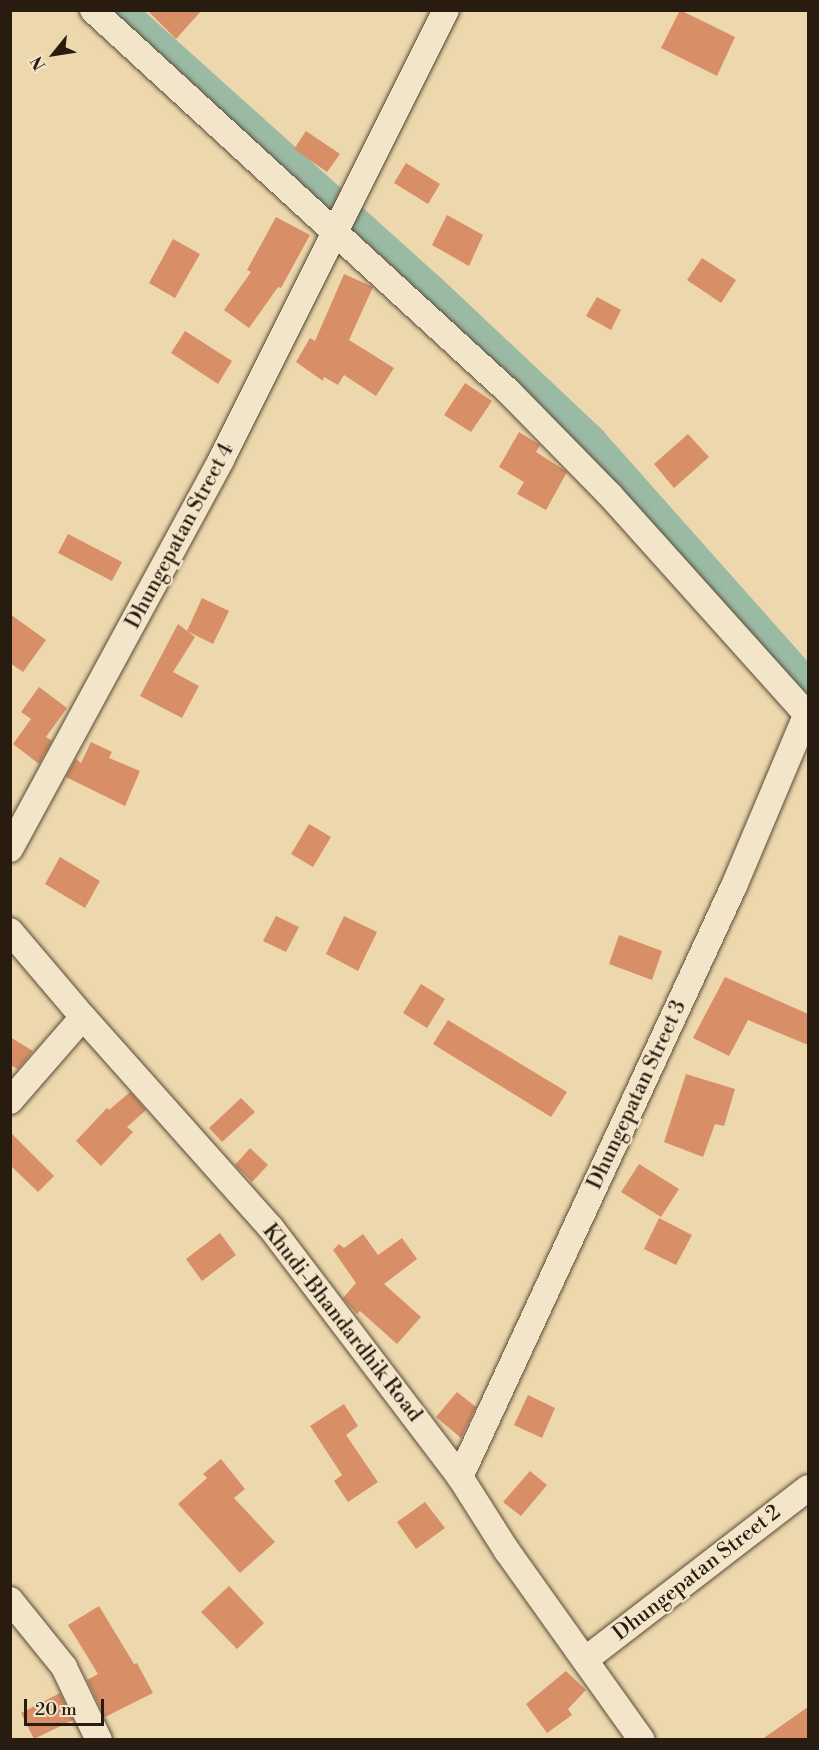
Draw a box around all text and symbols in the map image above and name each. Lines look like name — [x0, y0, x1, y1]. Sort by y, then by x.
north arrow — [24, 24, 84, 84]
text: N — [27, 53, 50, 73]
street label: Dhungepatan Street 4 — [120, 439, 240, 633]
street label: Dhungepatan Street 3 — [582, 997, 692, 1193]
street label: Khudi-Bhandardhik Road — [257, 1219, 427, 1427]
street label: Dhungepatan Street 2 — [608, 1500, 786, 1646]
scale bar — [27, 1687, 106, 1725]
text: 20 m — [35, 1698, 77, 1721]

